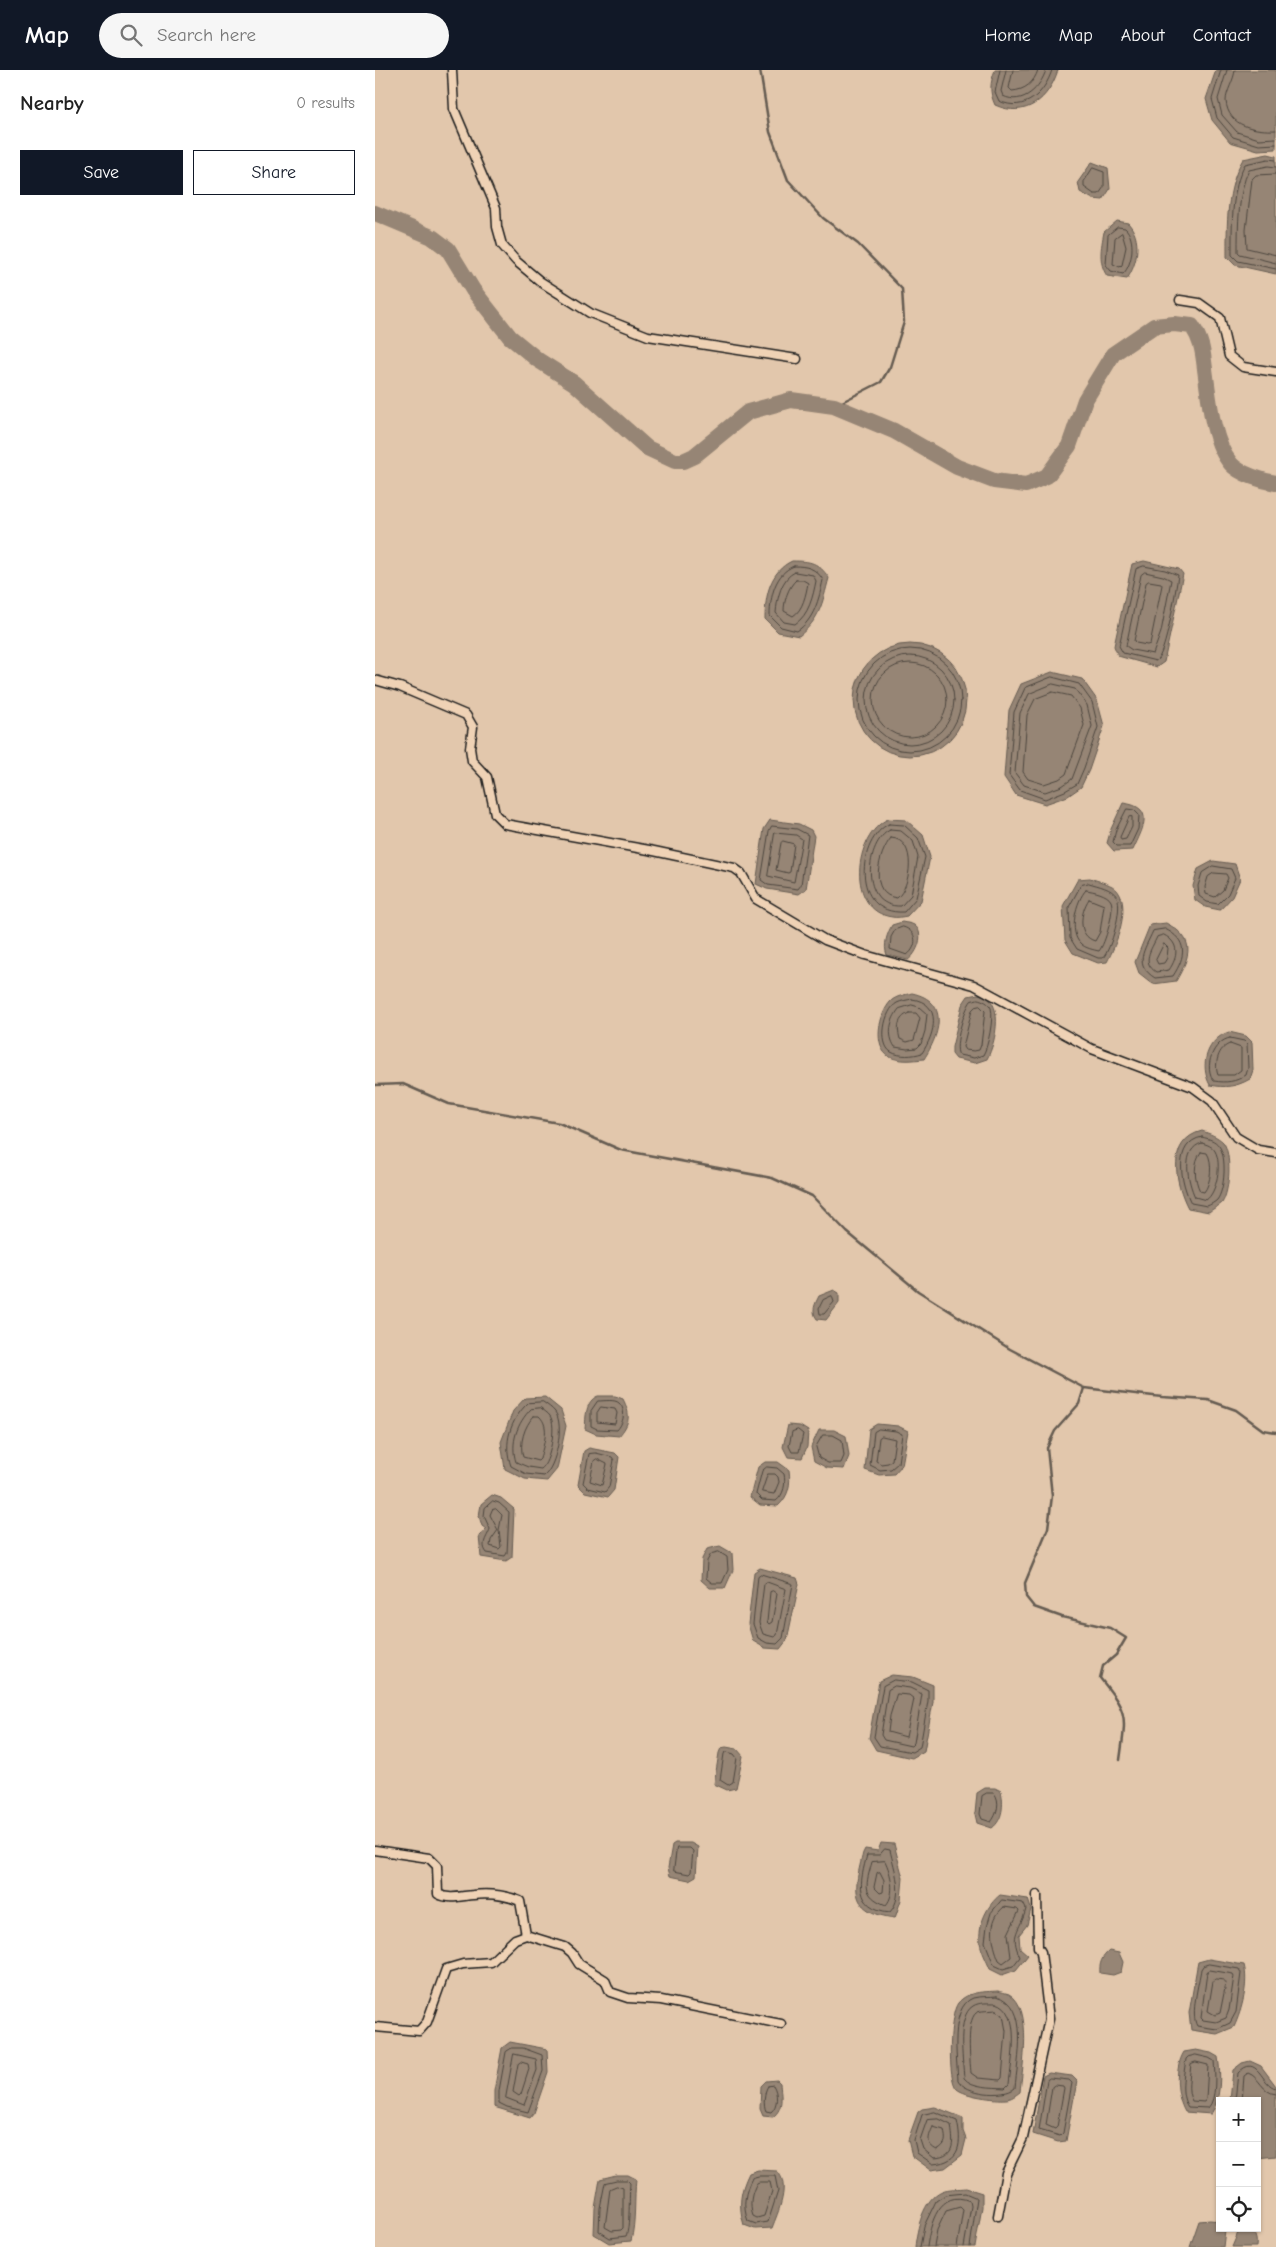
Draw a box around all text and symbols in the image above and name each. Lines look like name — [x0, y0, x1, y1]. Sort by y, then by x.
search box — [99, 13, 449, 58]
text: Map — [25, 21, 69, 49]
icon: search — [117, 21, 145, 49]
text: Search here — [157, 24, 256, 46]
text: Home — [984, 25, 1031, 46]
text: Map — [1059, 25, 1093, 46]
text: About — [1121, 25, 1165, 46]
text: Contact — [1193, 25, 1251, 46]
text: Nearby — [20, 91, 84, 115]
text: 0 results — [296, 94, 355, 112]
button: Save — [20, 150, 183, 195]
button: Share — [193, 150, 355, 195]
map controls — [1216, 2097, 1261, 2232]
button: + — [1216, 2097, 1261, 2142]
button: − — [1216, 2142, 1261, 2187]
button: locate — [1216, 2187, 1261, 2232]

